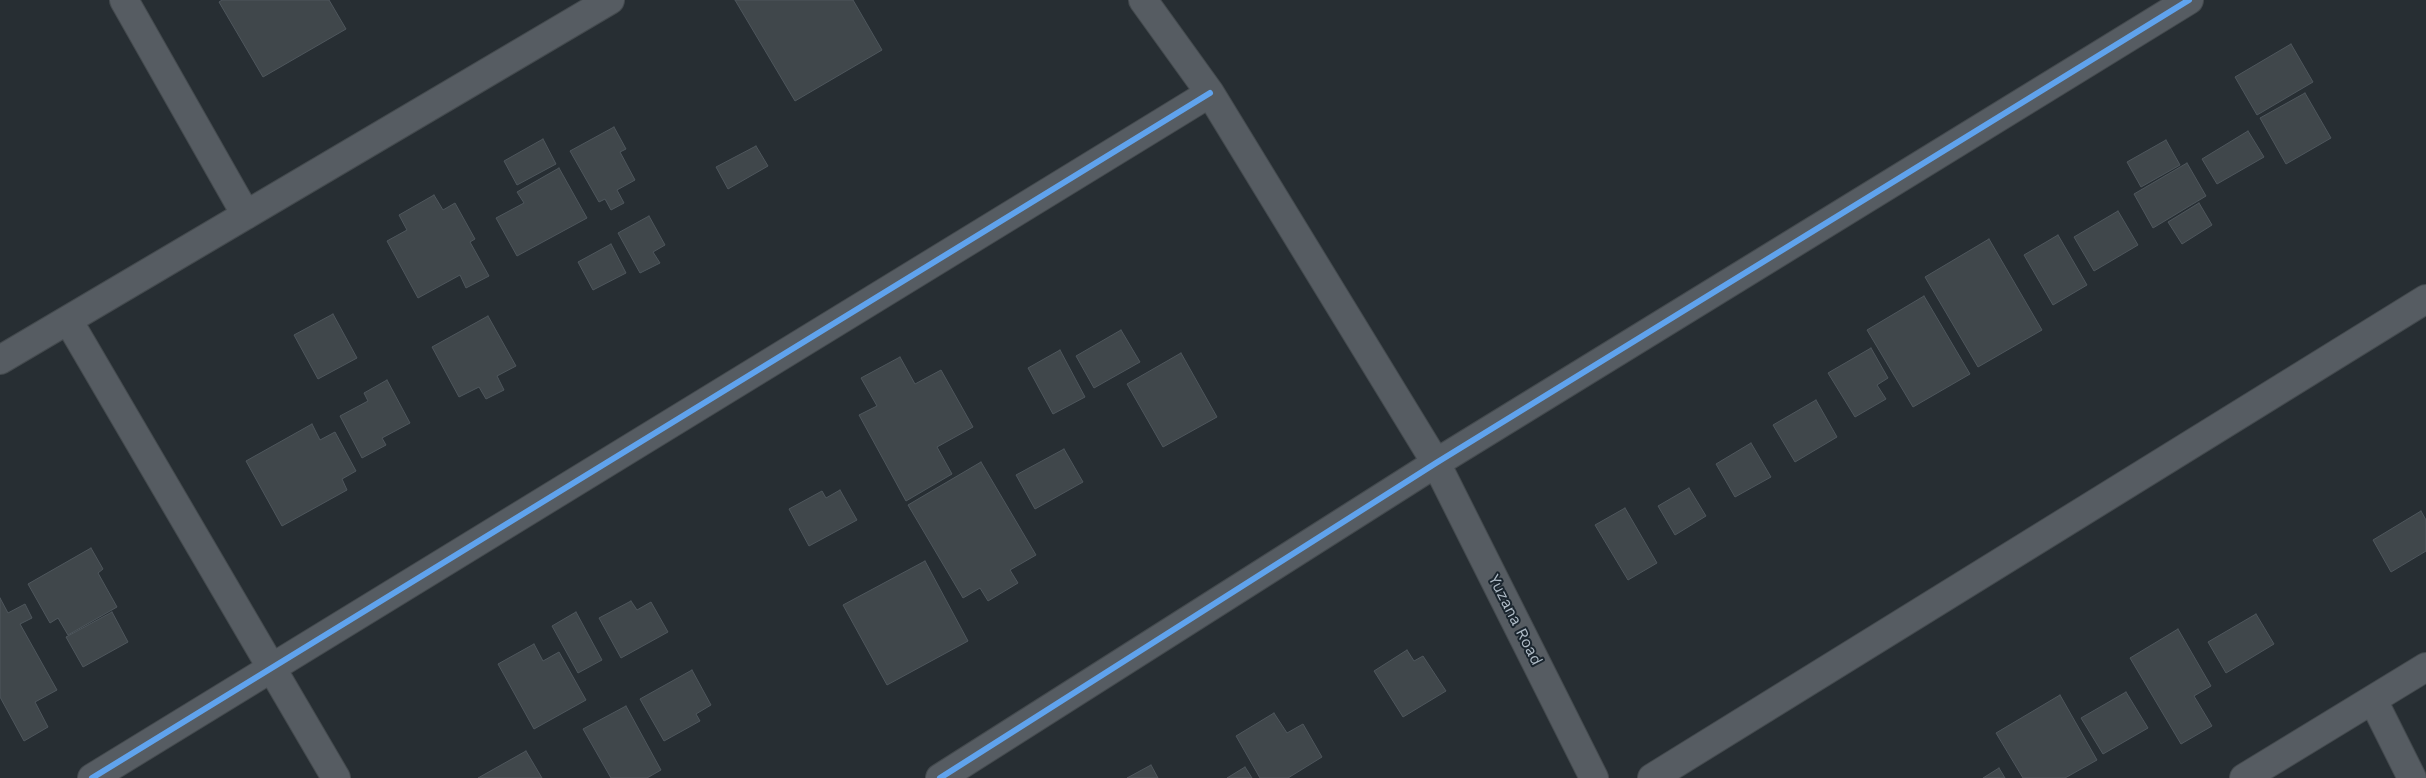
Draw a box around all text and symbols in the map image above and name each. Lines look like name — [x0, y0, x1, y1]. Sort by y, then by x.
street label: Yuzana Road — [1484, 571, 1546, 669]

